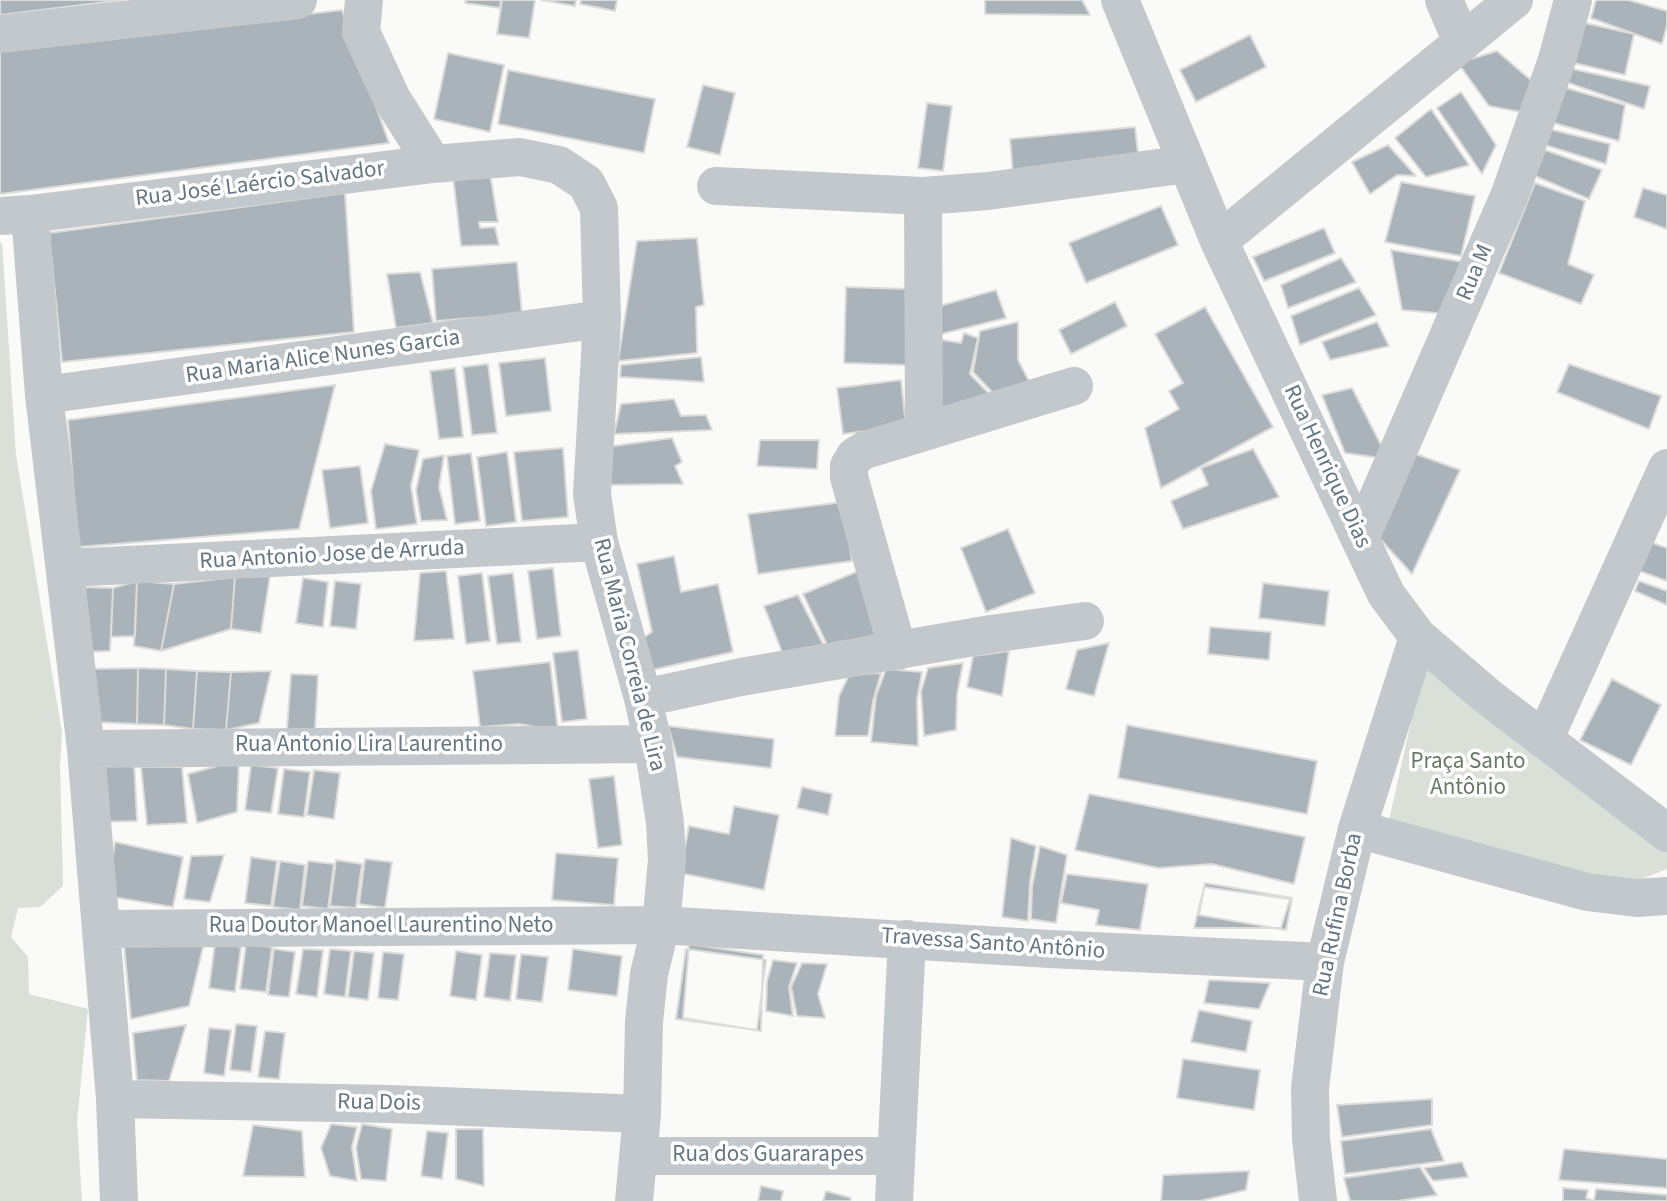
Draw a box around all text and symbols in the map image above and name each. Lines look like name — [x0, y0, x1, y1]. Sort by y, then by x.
street label: Rua José Laércio Salvador — [134, 156, 386, 214]
street label: Rua M — [1452, 241, 1500, 305]
street label: Rua Maria Alice Nunes Garcia — [184, 325, 462, 391]
street label: Rua Henrique Dias — [1276, 381, 1376, 553]
street label: Rua Antonio Jose de Arruda — [199, 535, 465, 577]
street label: Rua Maria Correia de Lira — [586, 536, 670, 774]
street label: Rua Antonio Lira Laurentino — [235, 732, 503, 760]
park label: Praça Santo Antônio — [1411, 749, 1525, 803]
street label: Rua Rufina Borba — [1308, 831, 1370, 999]
street label: Rua Doutor Manoel Laurentino Neto — [209, 913, 553, 941]
street label: Travessa Santo Antônio — [880, 923, 1106, 967]
street label: Rua Dois — [337, 1089, 421, 1119]
street label: Rua dos Guararapes — [672, 1142, 864, 1170]

